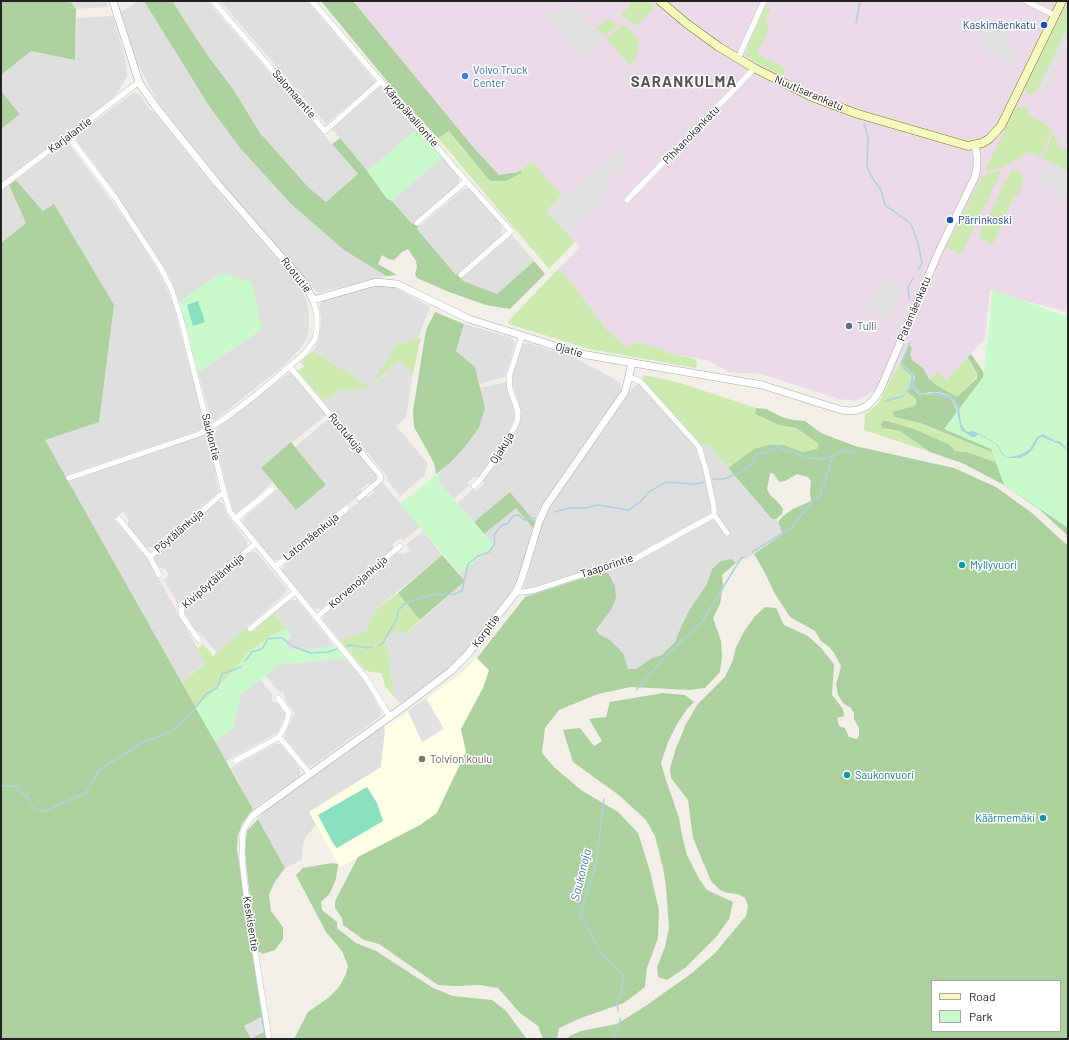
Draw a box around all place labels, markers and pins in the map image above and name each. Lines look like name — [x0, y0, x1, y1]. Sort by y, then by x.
place label: Kaskimäenkatu — [963, 18, 1036, 32]
marker: Kaskimäenkatu — [1039, 20, 1049, 30]
place label: Volvo Truck Center — [473, 63, 528, 89]
marker: Volvo Truck Center — [460, 71, 470, 81]
place label: Pärrinkoski — [958, 213, 1012, 227]
marker: Pärrinkoski — [945, 215, 955, 225]
place label: Tulli — [857, 319, 877, 333]
marker: Tulli — [844, 321, 854, 331]
place label: Myllyvuori — [970, 558, 1017, 572]
marker: Myllyvuori — [957, 560, 967, 570]
place label: Toivion koulu — [430, 752, 492, 766]
marker: Toivion koulu — [417, 754, 427, 764]
place label: Saukonvuori — [855, 768, 914, 782]
marker: Saukonvuori — [842, 770, 852, 780]
place label: Käärmemäki — [975, 811, 1035, 825]
marker: Käärmemäki — [1038, 813, 1048, 823]

